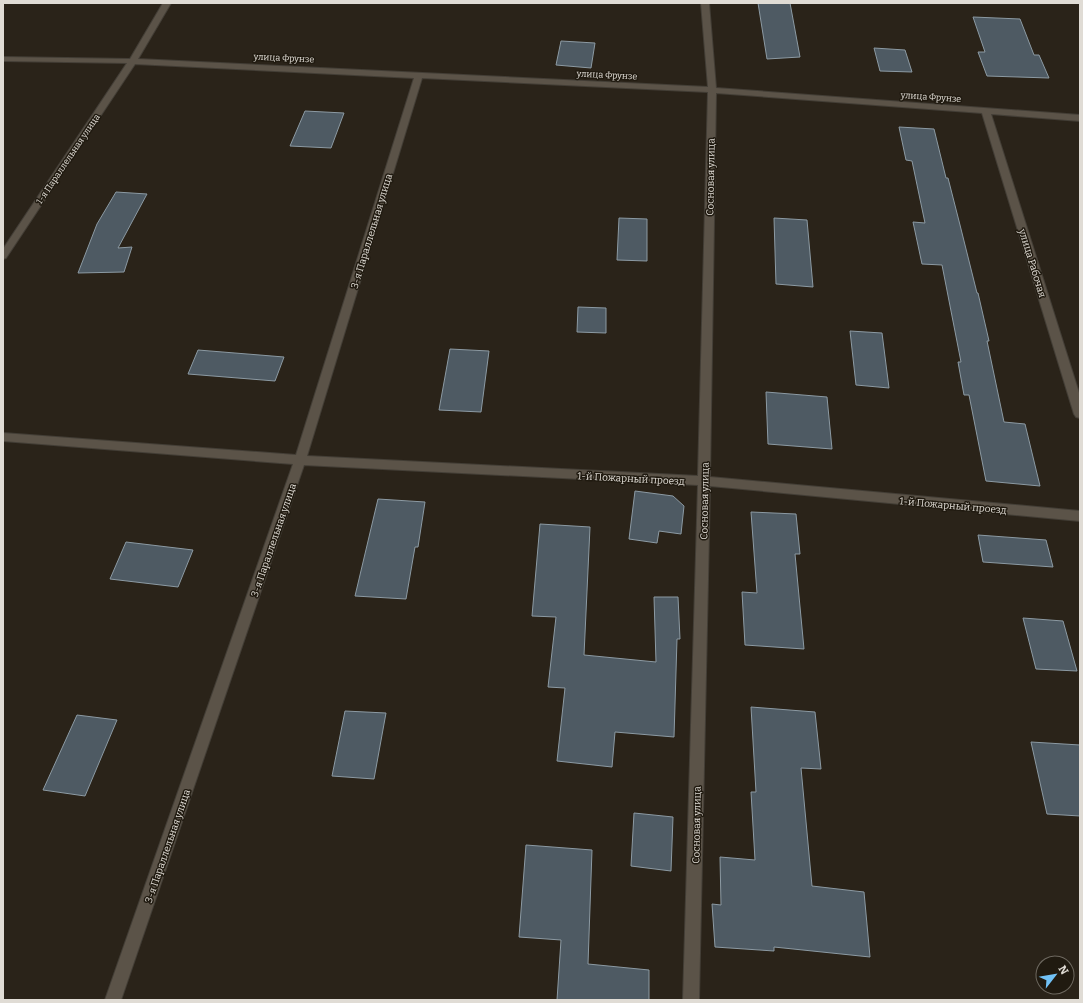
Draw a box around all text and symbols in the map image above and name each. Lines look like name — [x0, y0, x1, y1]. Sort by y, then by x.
street label: улица Фрунзе — [253, 51, 315, 65]
street label: улица Фрунзе — [576, 68, 638, 82]
street label: улица Фрунзе — [899, 90, 962, 104]
street label: 1-я Параллельная улица — [34, 112, 102, 206]
street label: Сосновая улица — [704, 138, 718, 216]
street label: 3-я Параллельная улица — [349, 172, 395, 290]
street label: улица Рабочая — [1016, 226, 1049, 299]
street label: Сосновая улица — [698, 462, 712, 540]
street label: 1-й Пожарный проезд — [577, 470, 685, 488]
street label: 3-я Параллельная улица — [249, 481, 299, 599]
street label: 1-й Пожарный проезд — [899, 495, 1007, 517]
street label: Сосновая улица — [690, 786, 704, 864]
street label: 3-я Параллельная улица — [143, 787, 193, 905]
north arrow — [1035, 955, 1075, 995]
text: N — [1055, 963, 1071, 978]

